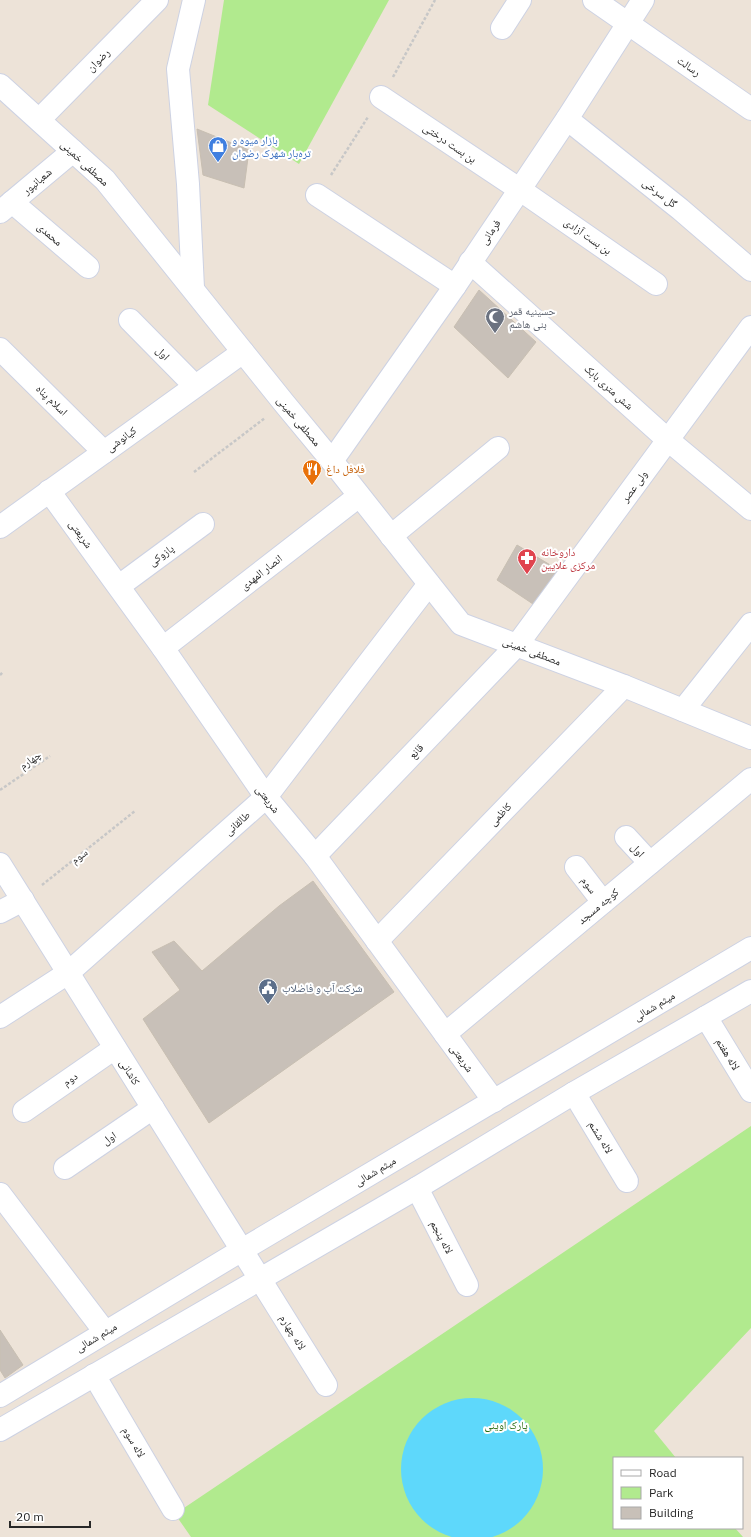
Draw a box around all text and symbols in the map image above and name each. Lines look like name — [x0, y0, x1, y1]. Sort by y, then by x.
street label: رضوان — [83, 45, 113, 75]
street label: رسالت — [675, 53, 703, 79]
street label: بن بست درختی — [421, 120, 479, 166]
place label: بازار میوه و تره‌بار شهرک رضوان — [232, 133, 312, 160]
shop icon: بازار میوه و تره‌بار شهرک رضوان — [207, 135, 229, 163]
street label: مصطفی خمینی — [58, 137, 112, 189]
street label: شعبانپور — [19, 165, 55, 198]
street label: گل سرخی — [640, 175, 680, 211]
street label: بن بست آزادی — [562, 215, 614, 257]
street label: فرمانی — [477, 216, 504, 247]
street label: محمدی — [34, 219, 66, 249]
place label: حسینیه قمر بنی هاشم — [508, 304, 556, 332]
mosque icon: حسینیه قمر بنی هاشم — [484, 306, 506, 334]
street label: اول — [153, 343, 173, 363]
street label: شش متری بابک — [582, 361, 636, 413]
street label: اسلام پناه — [33, 381, 71, 419]
street label: مصطفی خمینی — [274, 393, 324, 449]
street label: کیانوشی — [103, 423, 139, 455]
restaurant icon: فلافل داغ — [301, 458, 323, 486]
place label: فلافل داغ — [326, 462, 365, 476]
street label: ولی عصر — [617, 467, 650, 506]
street label: شریعتی — [66, 517, 96, 551]
street label: پازوکی — [146, 541, 177, 569]
place label: داروخانه مرکزی علایین — [541, 545, 595, 572]
pharmacy icon: داروخانه مرکزی علایین — [516, 547, 538, 575]
street label: انصار المهدی — [237, 551, 285, 593]
street label: مصطفی خمینی — [501, 634, 563, 668]
street label: قانع — [406, 740, 427, 762]
street label: چهارم — [16, 747, 44, 773]
street label: شریعتی — [253, 782, 283, 816]
street label: کاظمی — [486, 799, 515, 828]
street label: طالقانی — [221, 808, 253, 838]
street label: اول — [628, 840, 648, 860]
street label: سوم — [68, 845, 90, 867]
street label: سوم — [578, 874, 600, 896]
street label: کوچه مسجد — [575, 885, 622, 927]
public building icon: شرکت آب و فاضلاب — [257, 977, 279, 1005]
place label: شرکت آب و فاضلاب — [282, 981, 363, 995]
street label: میثم شمالی — [631, 988, 678, 1025]
street label: لاله هفتم — [712, 1035, 743, 1073]
street label: شریعتی — [447, 1041, 477, 1075]
street label: کاشانی — [117, 1056, 144, 1088]
street label: دوم — [60, 1069, 81, 1089]
street label: لاله ششم — [585, 1118, 616, 1157]
street label: اول — [99, 1128, 119, 1148]
street label: میثم شمالی — [352, 1153, 399, 1190]
street label: لاله پنجم — [427, 1218, 457, 1257]
street label: لاله چهارم — [277, 1312, 309, 1353]
street label: میثم شمالی — [73, 1319, 120, 1356]
park label: پارک اوینی — [484, 1418, 528, 1432]
street label: لاله سوم — [119, 1424, 149, 1460]
legend — [613, 1457, 743, 1529]
text: Road — [649, 1465, 677, 1480]
text: Park — [649, 1485, 674, 1500]
scale bar — [10, 1503, 90, 1529]
text: Building — [649, 1505, 694, 1520]
text: 20 m — [16, 1509, 44, 1524]

